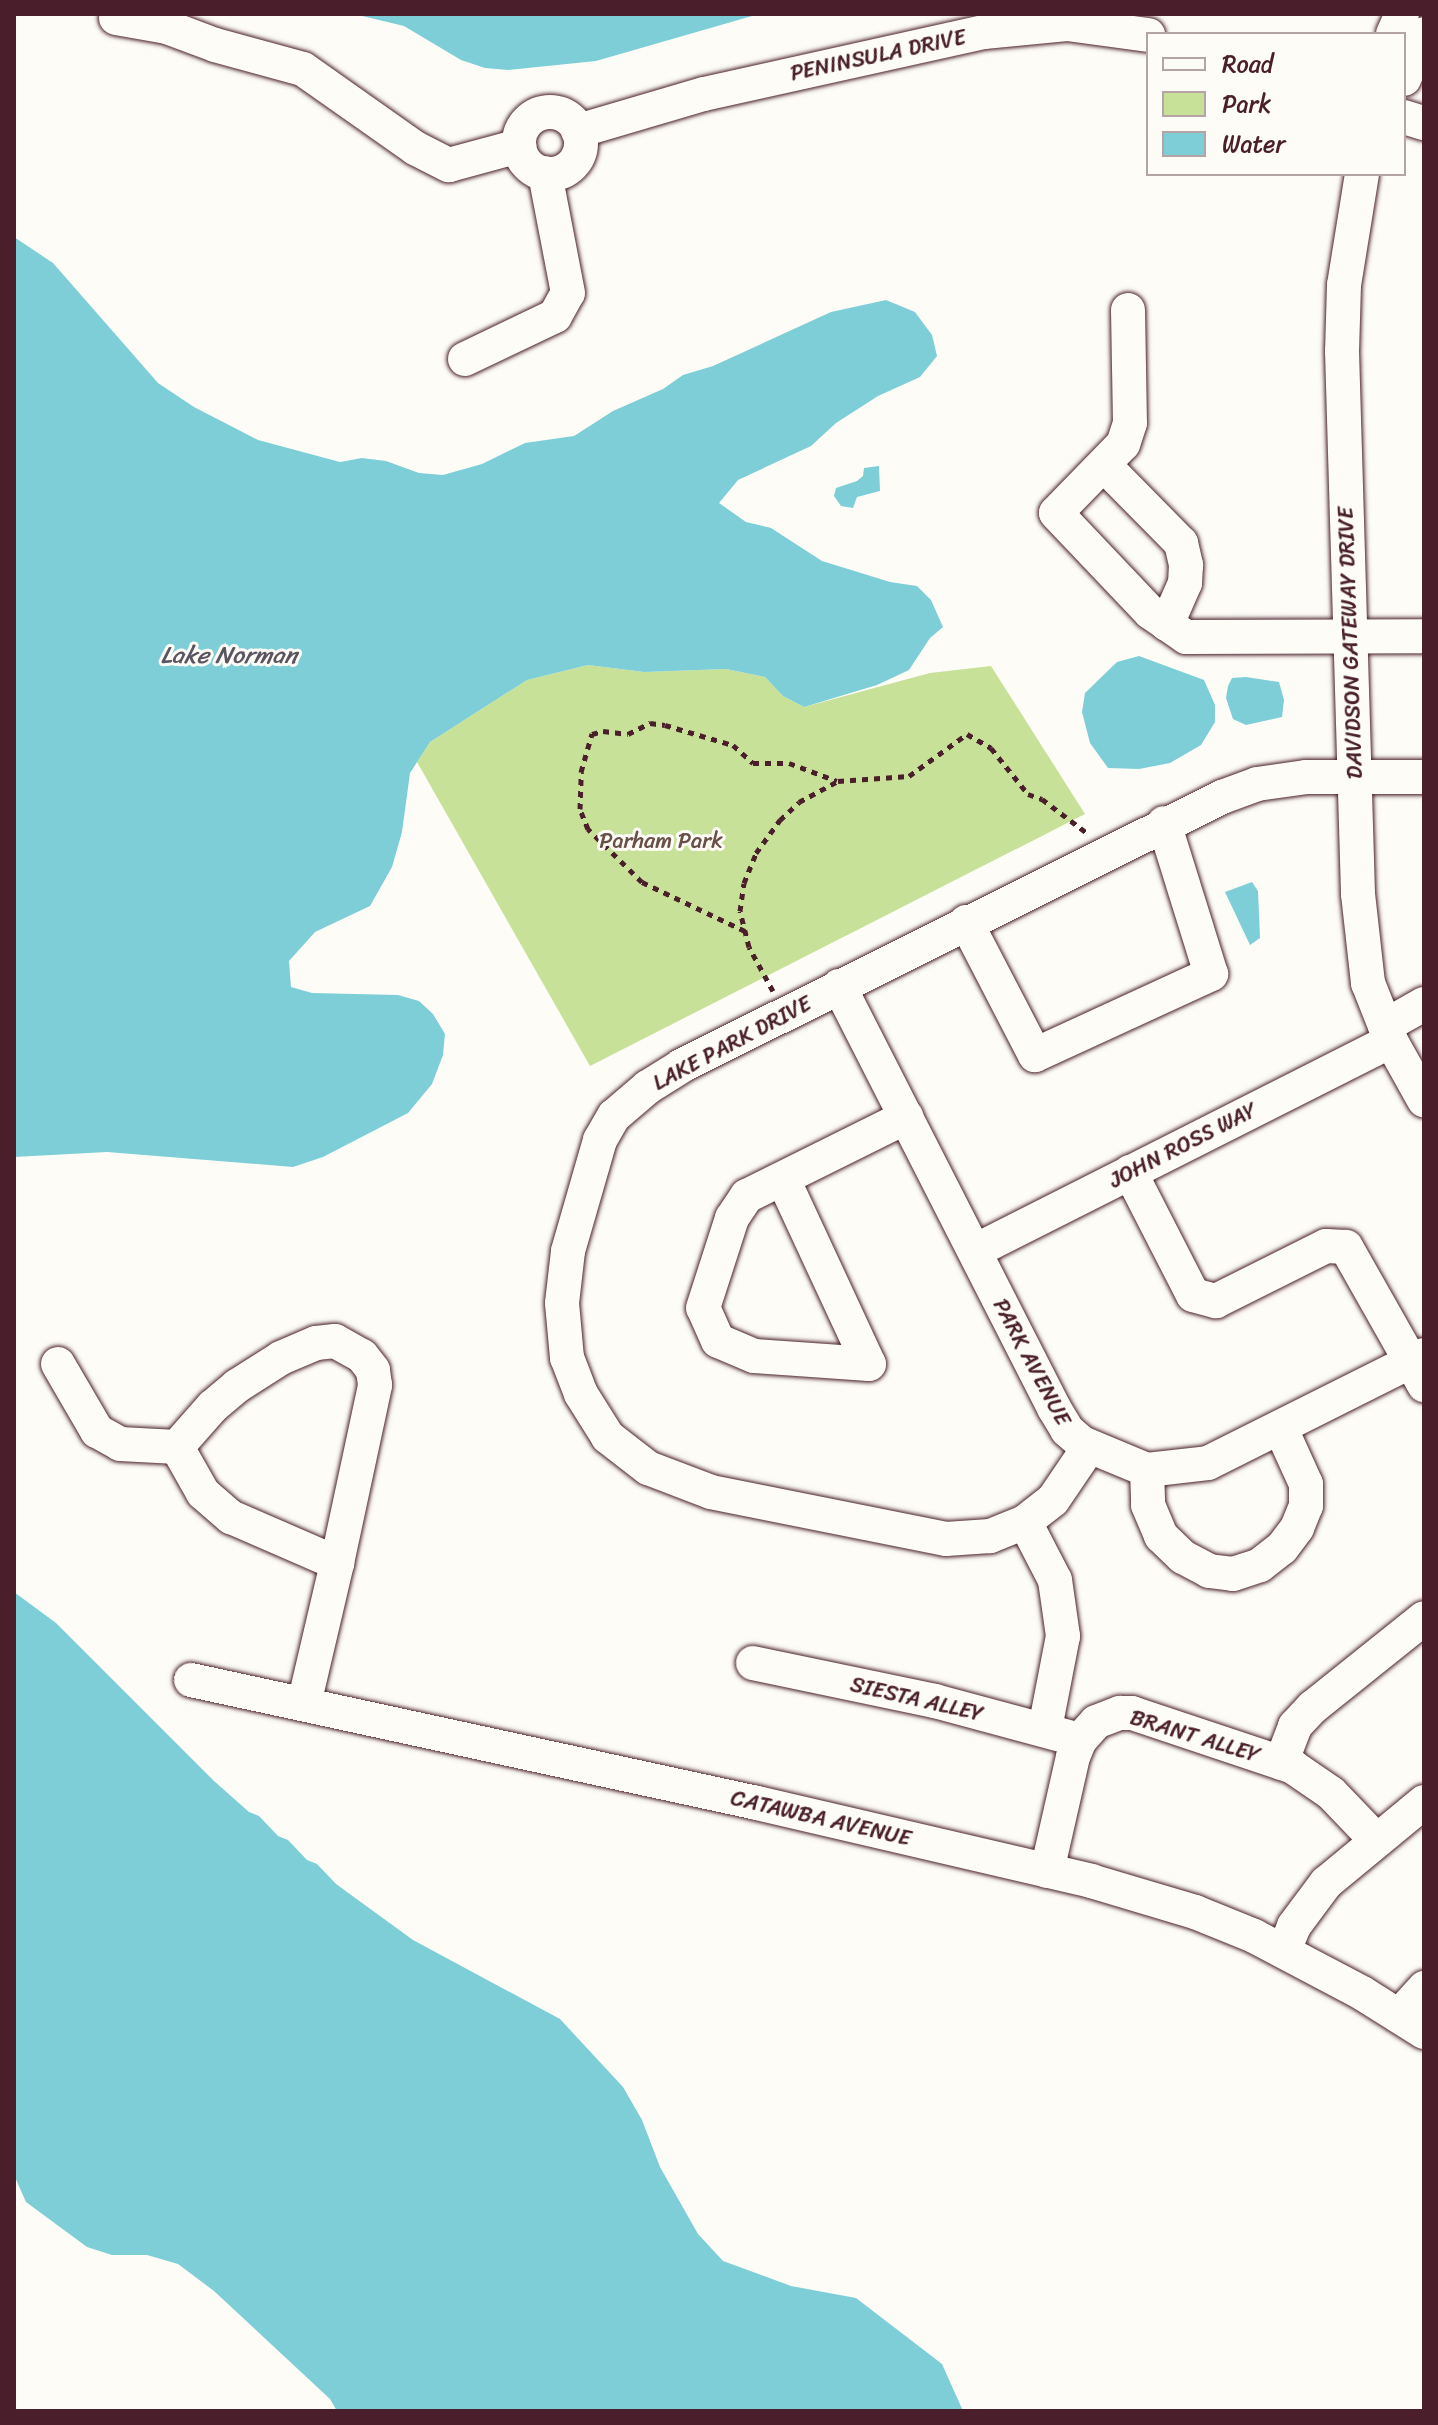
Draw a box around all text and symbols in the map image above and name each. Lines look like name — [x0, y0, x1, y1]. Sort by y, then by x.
street label: PENINSULA DRIVE — [787, 23, 969, 87]
legend — [1146, 32, 1406, 176]
text: Road — [1222, 43, 1273, 85]
text: Park — [1222, 83, 1271, 125]
text: Water — [1222, 123, 1285, 165]
street label: DAVIDSON GATEWAY DRIVE — [1332, 507, 1368, 779]
water label: Lake Norman — [161, 642, 297, 670]
park label: Parham Park — [599, 828, 723, 854]
street label: LAKE PARK DRIVE — [649, 990, 815, 1096]
street label: JOHN ROSS WAY — [1105, 1096, 1261, 1194]
street label: PARK AVENUE — [988, 1294, 1076, 1430]
street label: SIESTA ALLEY — [848, 1671, 986, 1727]
street label: BRANT ALLEY — [1127, 1704, 1263, 1768]
street label: CATAWBA AVENUE — [728, 1784, 914, 1852]

